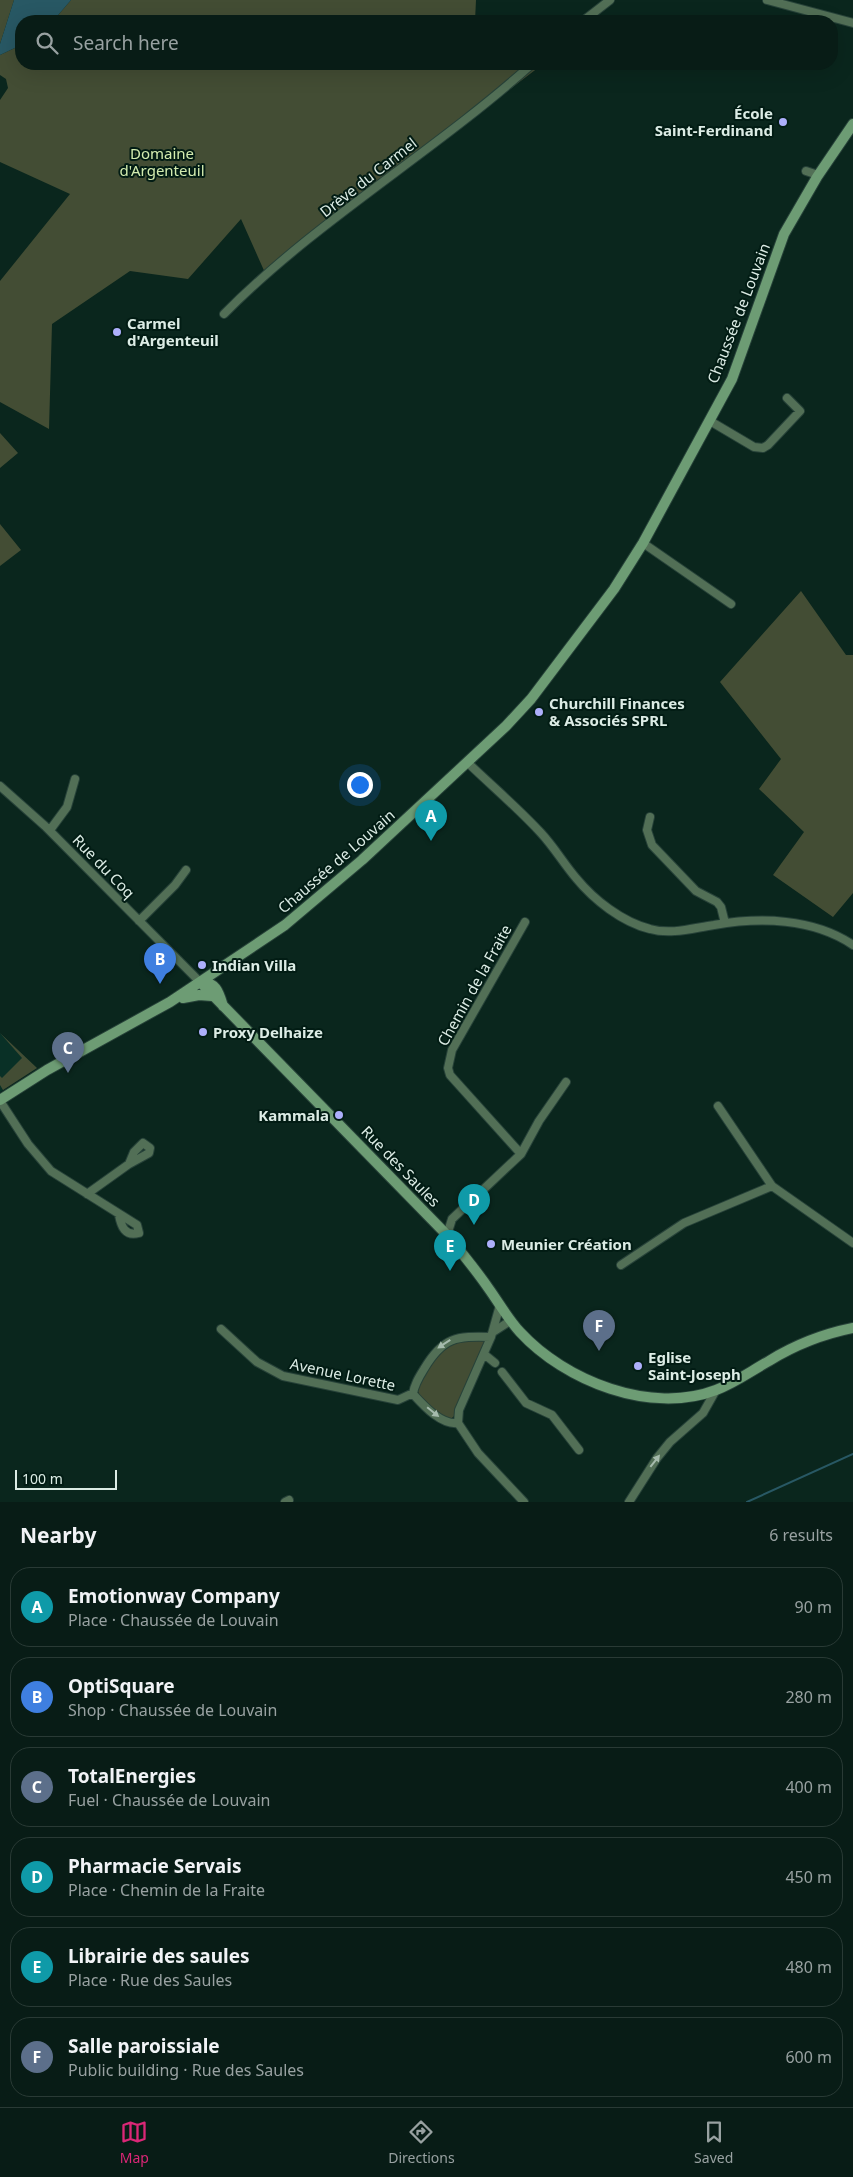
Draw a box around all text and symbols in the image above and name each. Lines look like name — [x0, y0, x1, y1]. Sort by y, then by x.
search box — [15, 15, 838, 70]
icon: search — [33, 29, 61, 57]
text: Search here — [73, 30, 179, 56]
place label: École Saint-Ferdinand — [655, 103, 773, 140]
marker: École Saint-Ferdinand — [777, 116, 789, 128]
street label: Drève du Carmel — [315, 133, 421, 221]
park label: Domaine d'Argenteuil — [119, 143, 205, 180]
street label: Chaussée de Louvain — [702, 240, 774, 386]
place label: Carmel d'Argenteuil — [127, 313, 219, 350]
marker: Carmel d'Argenteuil — [111, 326, 123, 338]
place label: Churchill Finances & Associés SPRL — [549, 693, 685, 730]
marker: Churchill Finances & Associés SPRL — [533, 706, 545, 718]
your location — [347, 772, 373, 798]
pin: A — [415, 800, 447, 841]
street label: Chaussée de Louvain — [273, 805, 399, 917]
street label: Rue du Coq — [69, 830, 139, 902]
street label: Chemin de la Fraite — [432, 921, 516, 1049]
pin: B — [144, 943, 176, 984]
place label: Indian Villa — [212, 955, 296, 975]
marker: Indian Villa — [196, 959, 208, 971]
place label: Proxy Delhaize — [213, 1022, 323, 1042]
marker: Proxy Delhaize — [197, 1026, 209, 1038]
pin: C — [52, 1032, 84, 1073]
place label: Kammala — [258, 1105, 329, 1125]
marker: Kammala — [333, 1109, 345, 1121]
street label: Rue des Saules — [357, 1121, 445, 1211]
pin: D — [458, 1184, 490, 1225]
pin: E — [434, 1230, 466, 1271]
place label: Meunier Création — [501, 1234, 632, 1254]
marker: Meunier Création — [485, 1238, 497, 1250]
pin: F — [583, 1310, 615, 1351]
one-way arrow — [438, 1339, 451, 1349]
place label: Eglise Saint-Joseph — [648, 1347, 741, 1384]
street label: Avenue Lorette — [289, 1353, 397, 1395]
marker: Eglise Saint-Joseph — [632, 1360, 644, 1372]
one-way arrow — [426, 1407, 439, 1418]
one-way arrow — [650, 1454, 660, 1468]
scale bar — [15, 1467, 118, 1490]
text: 100 m — [22, 1469, 63, 1488]
text: Nearby — [20, 1521, 96, 1549]
text: 6 results — [769, 1524, 833, 1546]
text: Emotionway Company — [68, 1583, 280, 1609]
text: A — [31, 1596, 43, 1618]
text: 90 m — [795, 1596, 832, 1618]
text: Place · Chaussée de Louvain — [68, 1609, 279, 1631]
text: OptiSquare — [68, 1673, 175, 1699]
text: B — [32, 1686, 42, 1708]
text: 280 m — [785, 1686, 832, 1708]
text: Shop · Chaussée de Louvain — [68, 1699, 277, 1721]
text: TotalEnergies — [68, 1763, 196, 1789]
text: C — [32, 1776, 42, 1798]
text: 400 m — [785, 1776, 832, 1798]
text: Fuel · Chaussée de Louvain — [68, 1789, 270, 1811]
text: Pharmacie Servais — [68, 1853, 241, 1879]
text: D — [31, 1866, 43, 1888]
text: 450 m — [785, 1866, 832, 1888]
text: Place · Chemin de la Fraite — [68, 1879, 265, 1901]
text: Librairie des saules — [68, 1943, 250, 1969]
text: E — [33, 1956, 41, 1978]
text: 480 m — [785, 1956, 832, 1978]
text: Place · Rue des Saules — [68, 1969, 232, 1991]
text: Salle paroissiale — [68, 2033, 220, 2059]
text: F — [33, 2046, 41, 2068]
text: 600 m — [785, 2046, 832, 2068]
text: Public building · Rue des Saules — [68, 2059, 304, 2081]
tab: Map — [120, 2118, 149, 2167]
tab: Directions — [388, 2118, 455, 2167]
tab: Saved — [694, 2118, 733, 2167]

